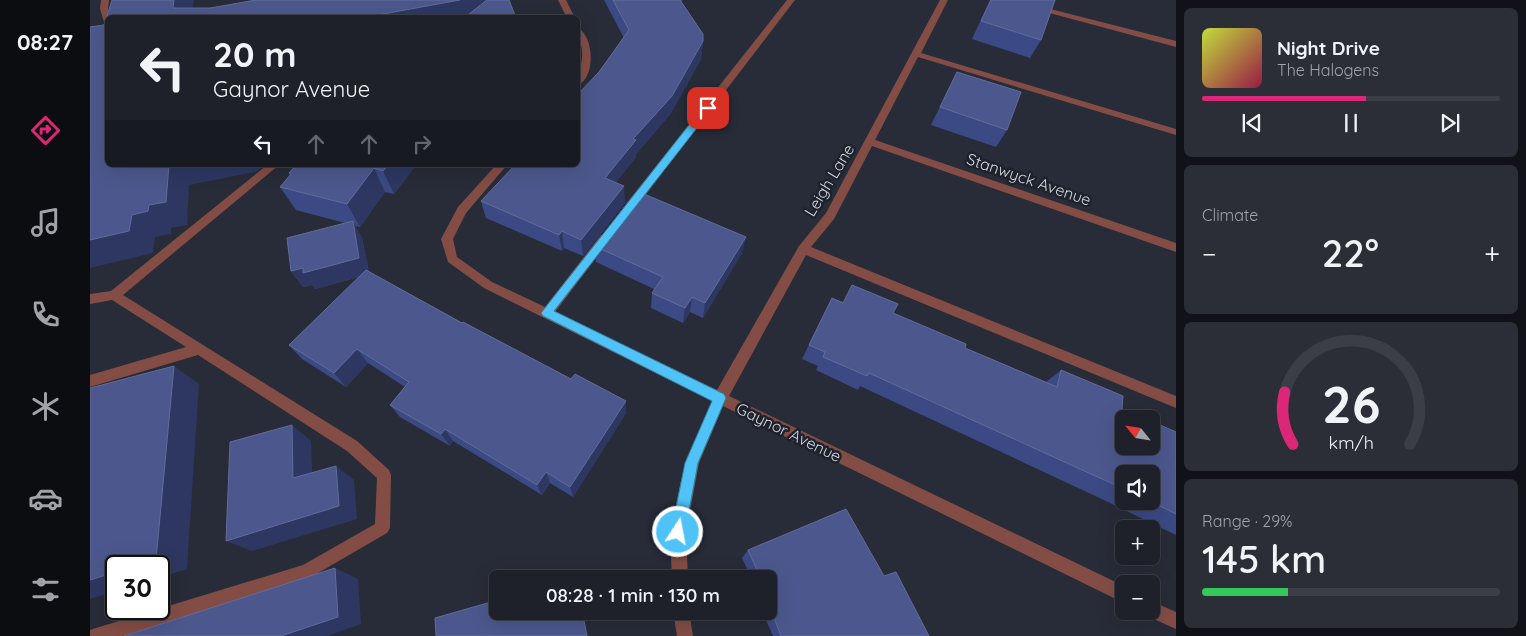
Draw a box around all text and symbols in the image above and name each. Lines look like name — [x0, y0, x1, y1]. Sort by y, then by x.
text: 08:27 — [17, 28, 73, 56]
text: 20 m — [213, 32, 296, 76]
icon: left — [130, 35, 195, 100]
text: Night Drive — [1277, 36, 1380, 60]
text: The Halogens — [1277, 60, 1379, 80]
text: Gaynor Avenue — [213, 75, 370, 103]
pin — [687, 87, 729, 129]
icon: arrive — [694, 94, 722, 122]
icon: previous — [1238, 109, 1266, 137]
icon: pause — [1337, 109, 1365, 137]
icon: next — [1436, 109, 1464, 137]
icon: directions — [28, 113, 63, 148]
icon: left — [249, 130, 277, 158]
icon: ahead — [302, 130, 330, 158]
icon: ahead — [355, 130, 383, 158]
icon: right — [408, 130, 436, 158]
street label: Leigh Lane — [800, 140, 858, 220]
street label: Stanwyck Avenue — [964, 148, 1094, 210]
icon: music — [28, 205, 63, 240]
text: Climate — [1202, 205, 1258, 225]
text: 22° — [1322, 229, 1379, 277]
text: − — [1202, 236, 1217, 271]
text: + — [1484, 236, 1500, 271]
icon: phone — [28, 297, 63, 332]
text: 26 — [1322, 371, 1380, 436]
icon: climate — [28, 389, 63, 424]
street label: Gaynor Avenue — [733, 398, 845, 466]
north arrow — [1115, 410, 1160, 455]
map controls — [1115, 410, 1160, 620]
text: km/h — [1328, 431, 1374, 453]
button: sound — [1115, 465, 1160, 510]
icon: car — [28, 481, 63, 516]
position arrow — [651, 505, 703, 557]
text: Range · 29% — [1202, 511, 1293, 531]
button: + — [1115, 520, 1160, 565]
text: 145 km — [1202, 535, 1326, 583]
speed limit sign: 30 — [105, 555, 170, 620]
icon: filters — [28, 572, 63, 607]
button: − — [1115, 575, 1160, 620]
text: 08:28 · 1 min · 130 m — [546, 583, 720, 607]

